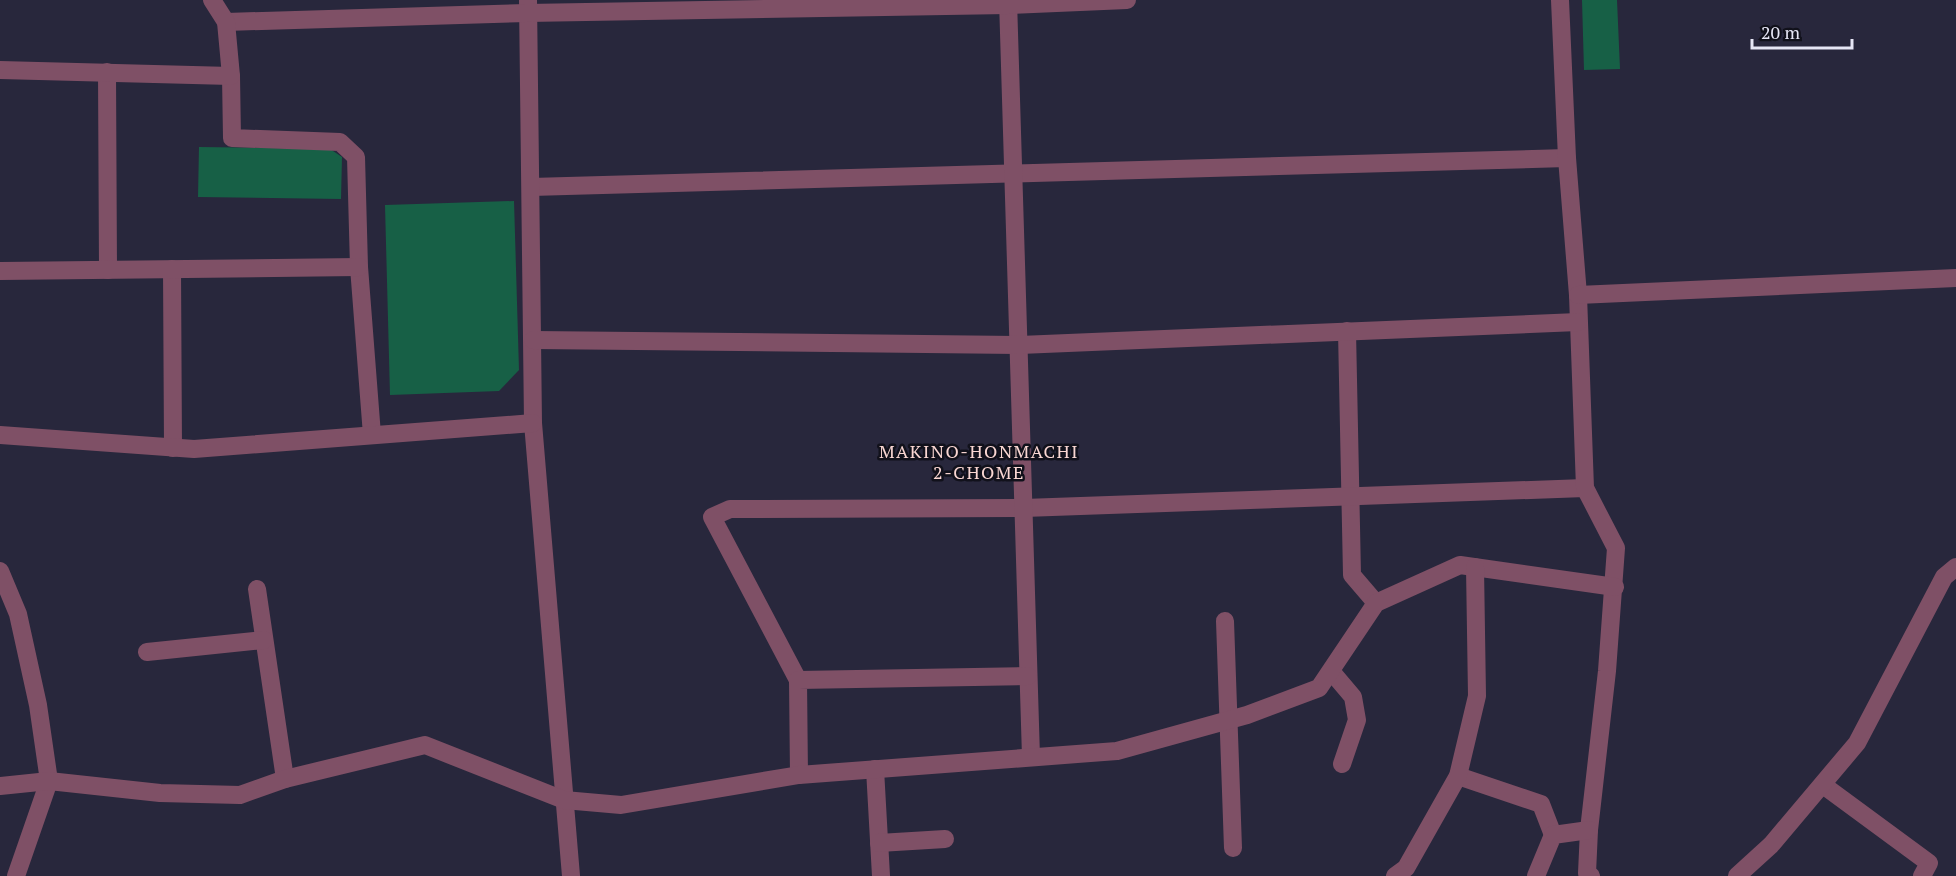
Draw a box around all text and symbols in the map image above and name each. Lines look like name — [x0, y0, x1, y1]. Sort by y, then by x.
scale bar — [1752, 12, 1852, 50]
text: 20 m — [1761, 20, 1801, 44]
district label: MAKINO-HONMACHI 2-CHOME — [879, 439, 1079, 484]

